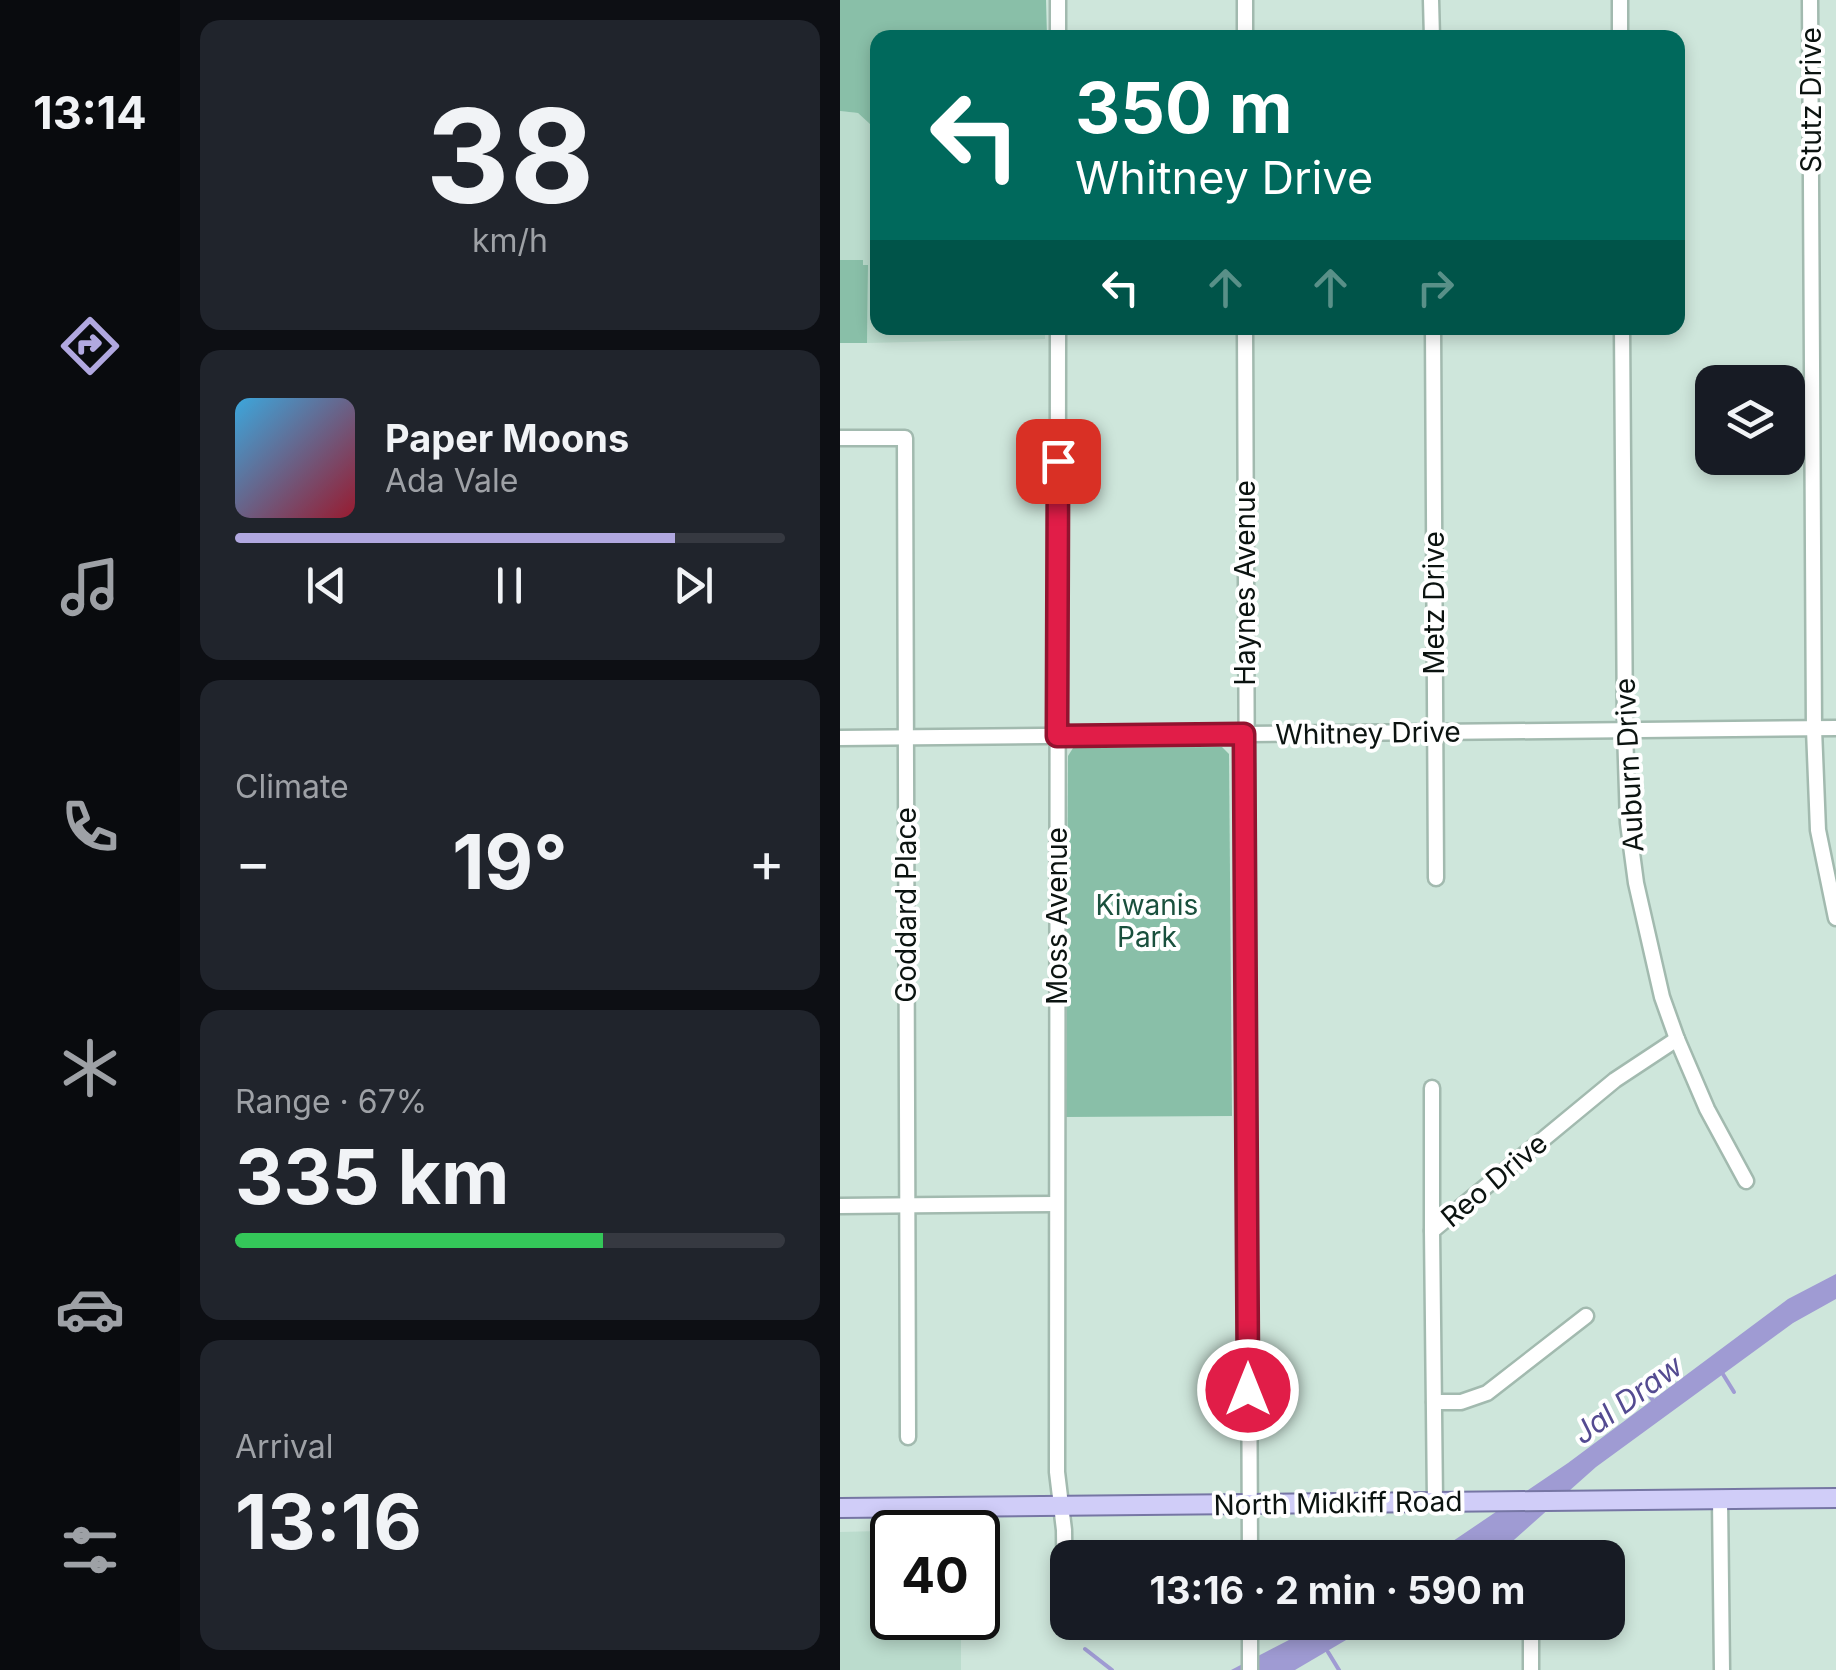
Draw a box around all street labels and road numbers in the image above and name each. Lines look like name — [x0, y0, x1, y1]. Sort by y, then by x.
street label: Stutz Drive — [1794, 27, 1828, 173]
street label: Haynes Avenue — [1228, 480, 1262, 686]
street label: Metz Drive — [1417, 531, 1451, 675]
street label: Auburn Drive — [1607, 677, 1651, 853]
street label: Whitney Drive — [1275, 714, 1461, 752]
street label: Goddard Place — [889, 807, 923, 1003]
street label: Moss Avenue — [1040, 827, 1074, 1005]
street label: Reo Drive — [1434, 1126, 1554, 1234]
street label: North Midkiff Road — [1213, 1484, 1463, 1522]

